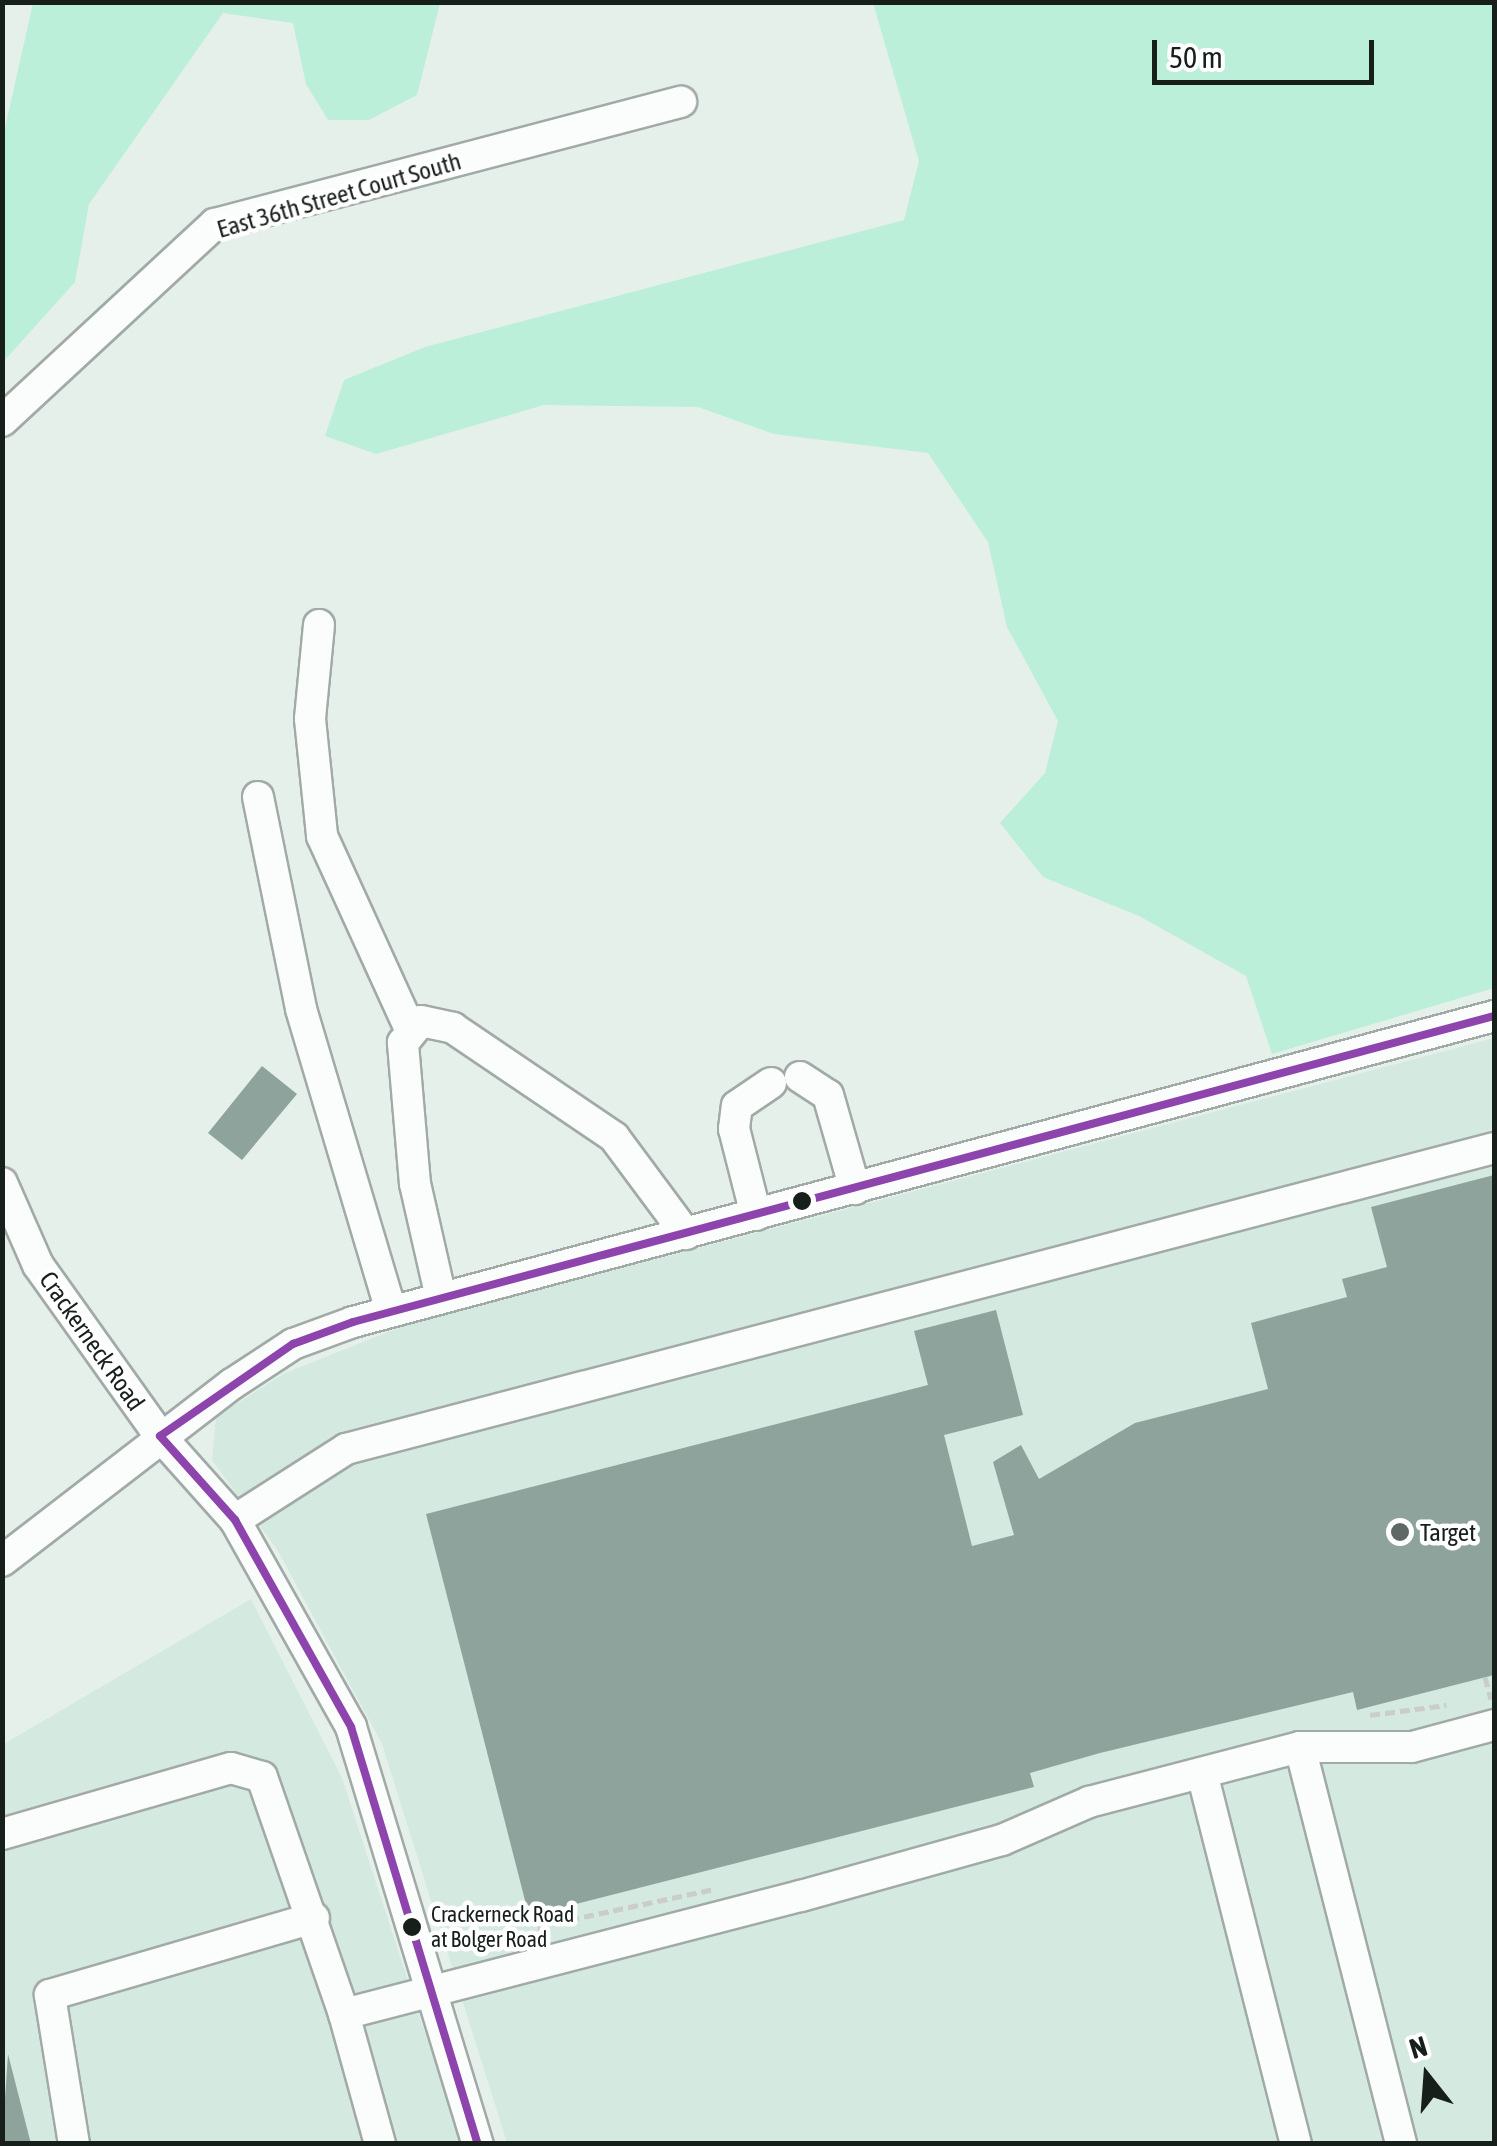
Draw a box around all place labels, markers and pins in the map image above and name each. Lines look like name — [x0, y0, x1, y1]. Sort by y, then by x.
unlabelled marker — [792, 1191, 812, 1211]
place label: Target — [1420, 1517, 1476, 1547]
marker: Target — [1389, 1521, 1411, 1543]
place label: Crackerneck Road at Bolger Road — [431, 1901, 574, 1952]
marker: Crackerneck Road at Bolger Road — [402, 1917, 422, 1937]

